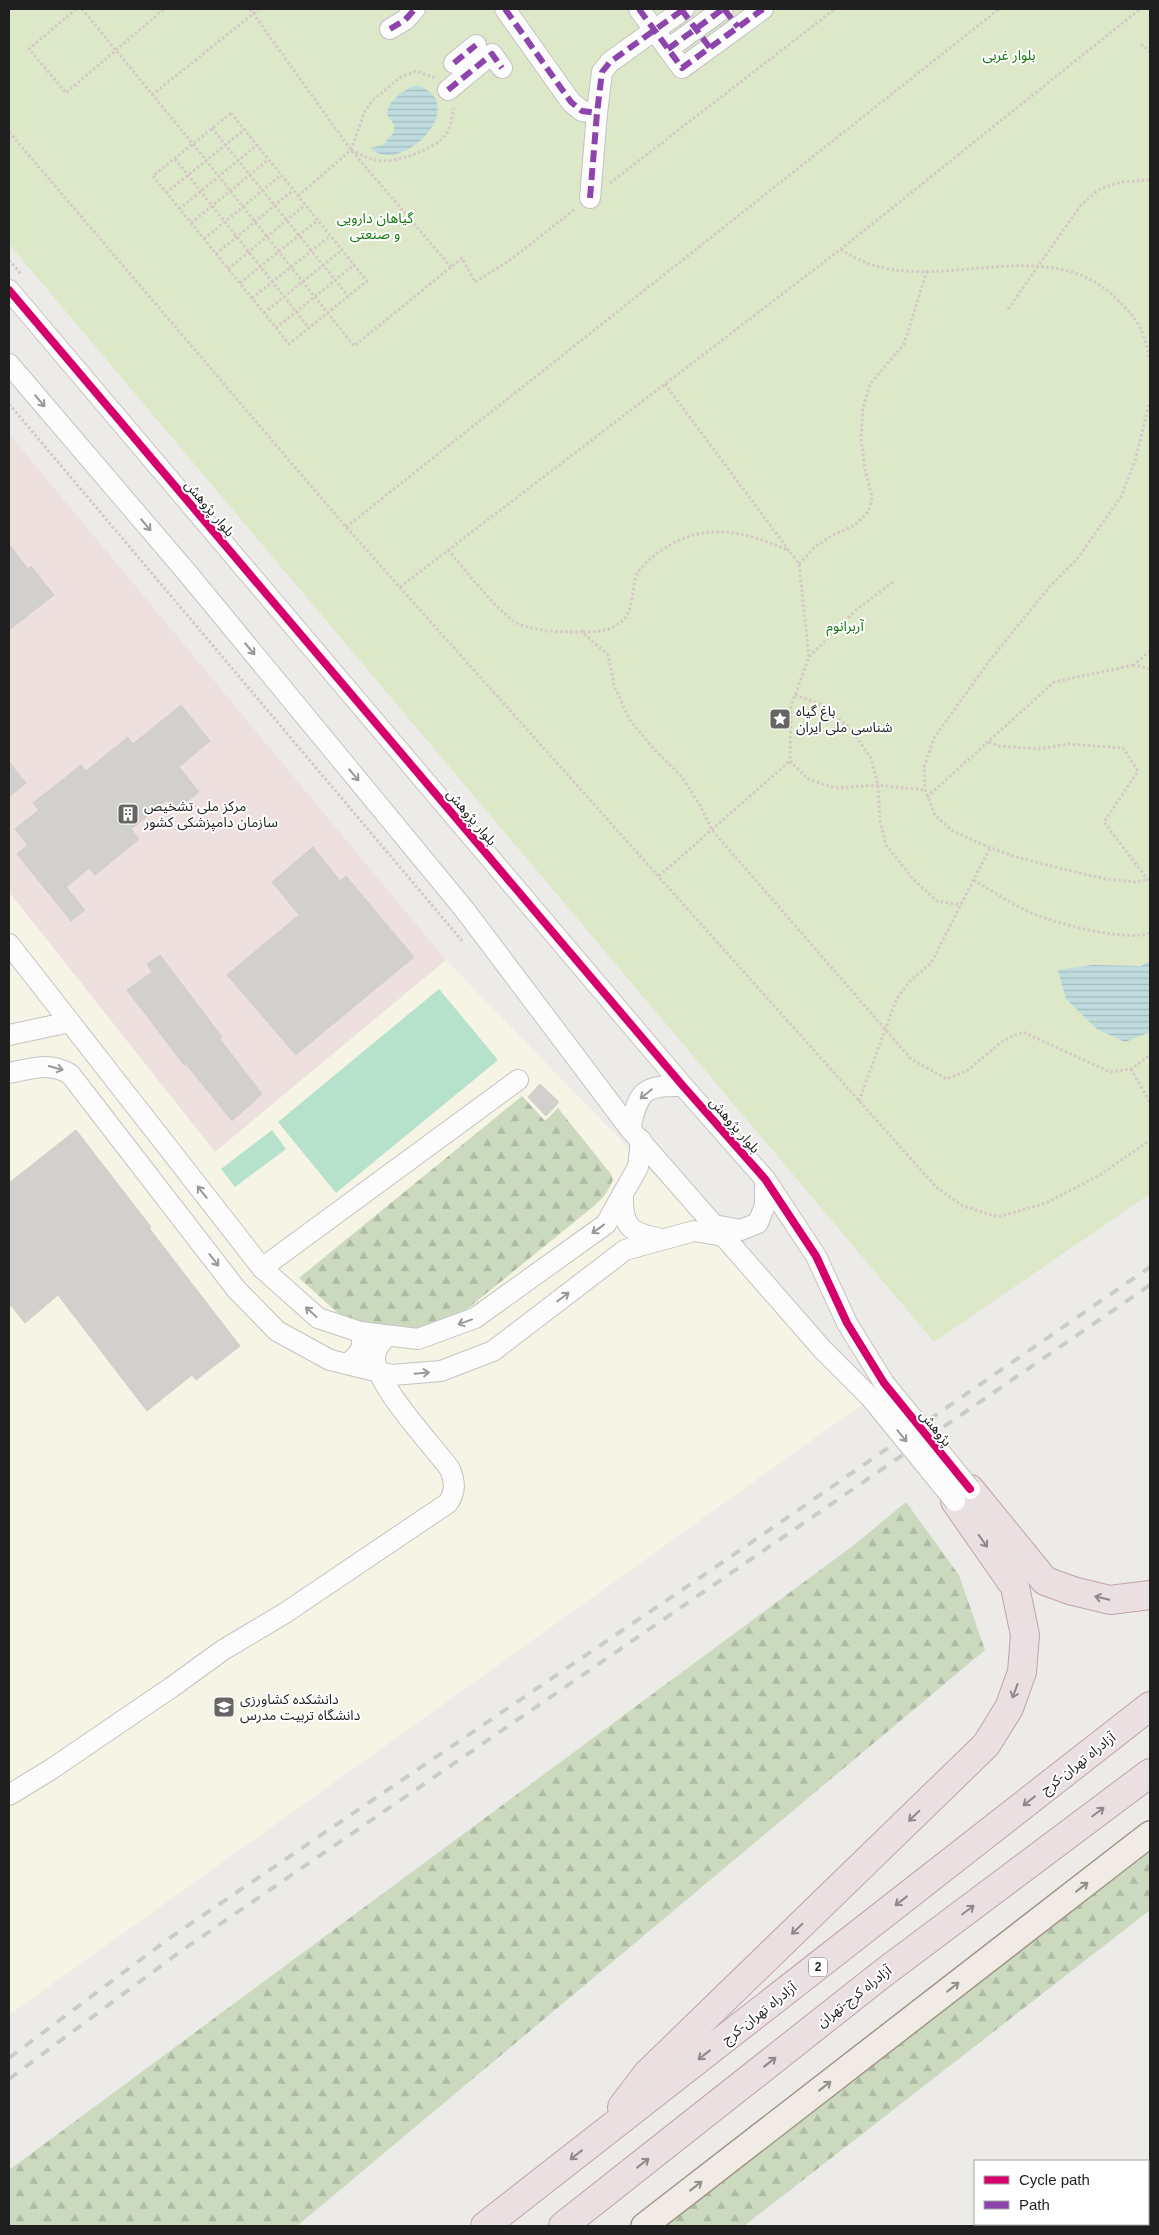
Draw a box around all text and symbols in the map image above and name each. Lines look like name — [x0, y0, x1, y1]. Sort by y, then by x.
park label: بلوار غربی — [982, 47, 1036, 64]
park label: گیاهان دارویی و صنعتی — [337, 210, 414, 243]
one-way arrow — [35, 394, 46, 407]
street label: بلوار پژوهش — [180, 477, 238, 541]
one-way arrow — [140, 518, 152, 531]
park label: آربرانوم — [826, 618, 865, 637]
one-way arrow — [245, 642, 256, 655]
place label: باغ گیاه‌ شناسی ملی ایران — [796, 703, 892, 736]
place icon: باغ گیاه‌ شناسی ملی ایران — [768, 707, 792, 731]
one-way arrow — [348, 768, 359, 781]
street label: بلوار پژوهش — [442, 786, 500, 850]
place label: مرکز ملی تشخیص سازمان دامپزشکی کشور — [143, 798, 278, 832]
building icon: مرکز ملی تشخیص سازمان دامپزشکی کشور — [116, 802, 140, 826]
one-way arrow — [48, 1064, 64, 1074]
one-way arrow — [640, 1088, 653, 1099]
street label: بلوار پژوهش — [705, 1094, 764, 1158]
one-way arrow — [197, 1186, 208, 1199]
one-way arrow — [592, 1224, 606, 1234]
one-way arrow — [209, 1253, 219, 1267]
one-way arrow — [556, 1292, 569, 1303]
one-way arrow — [305, 1306, 318, 1318]
one-way arrow — [458, 1318, 473, 1327]
one-way arrow — [414, 1368, 430, 1377]
street label: پژوهش — [915, 1407, 955, 1451]
one-way arrow — [896, 1429, 907, 1442]
one-way arrow — [978, 1534, 988, 1548]
one-way arrow — [1095, 1593, 1111, 1602]
one-way arrow — [1010, 1683, 1019, 1699]
place label: دانشکده کشاورزی دانشگاه تربیت مدرس — [240, 1691, 361, 1724]
school or university icon: دانشکده کشاورزی دانشگاه تربیت مدرس — [212, 1695, 236, 1719]
street label: آزادراه تهران-کرج — [1038, 1728, 1121, 1799]
one-way arrow — [1023, 1796, 1036, 1807]
one-way arrow — [1091, 1807, 1105, 1817]
one-way arrow — [908, 1809, 920, 1821]
one-way arrow — [1075, 1882, 1088, 1893]
one-way arrow — [895, 1896, 908, 1907]
one-way arrow — [961, 1904, 974, 1915]
one-way arrow — [791, 1923, 803, 1935]
road number: 2 — [809, 1958, 827, 1976]
street label: آزادراه کرج-تهران — [814, 1961, 897, 2032]
street label: آزادراه تهران-کرج — [719, 1978, 802, 2049]
one-way arrow — [946, 1981, 959, 1992]
one-way arrow — [698, 2050, 711, 2061]
one-way arrow — [763, 2057, 776, 2068]
one-way arrow — [818, 2081, 831, 2092]
one-way arrow — [570, 2150, 583, 2161]
one-way arrow — [636, 2158, 649, 2169]
legend — [974, 2160, 1149, 2225]
text: Cycle path — [1019, 2171, 1090, 2188]
one-way arrow — [689, 2180, 702, 2191]
text: Path — [1019, 2196, 1050, 2213]

